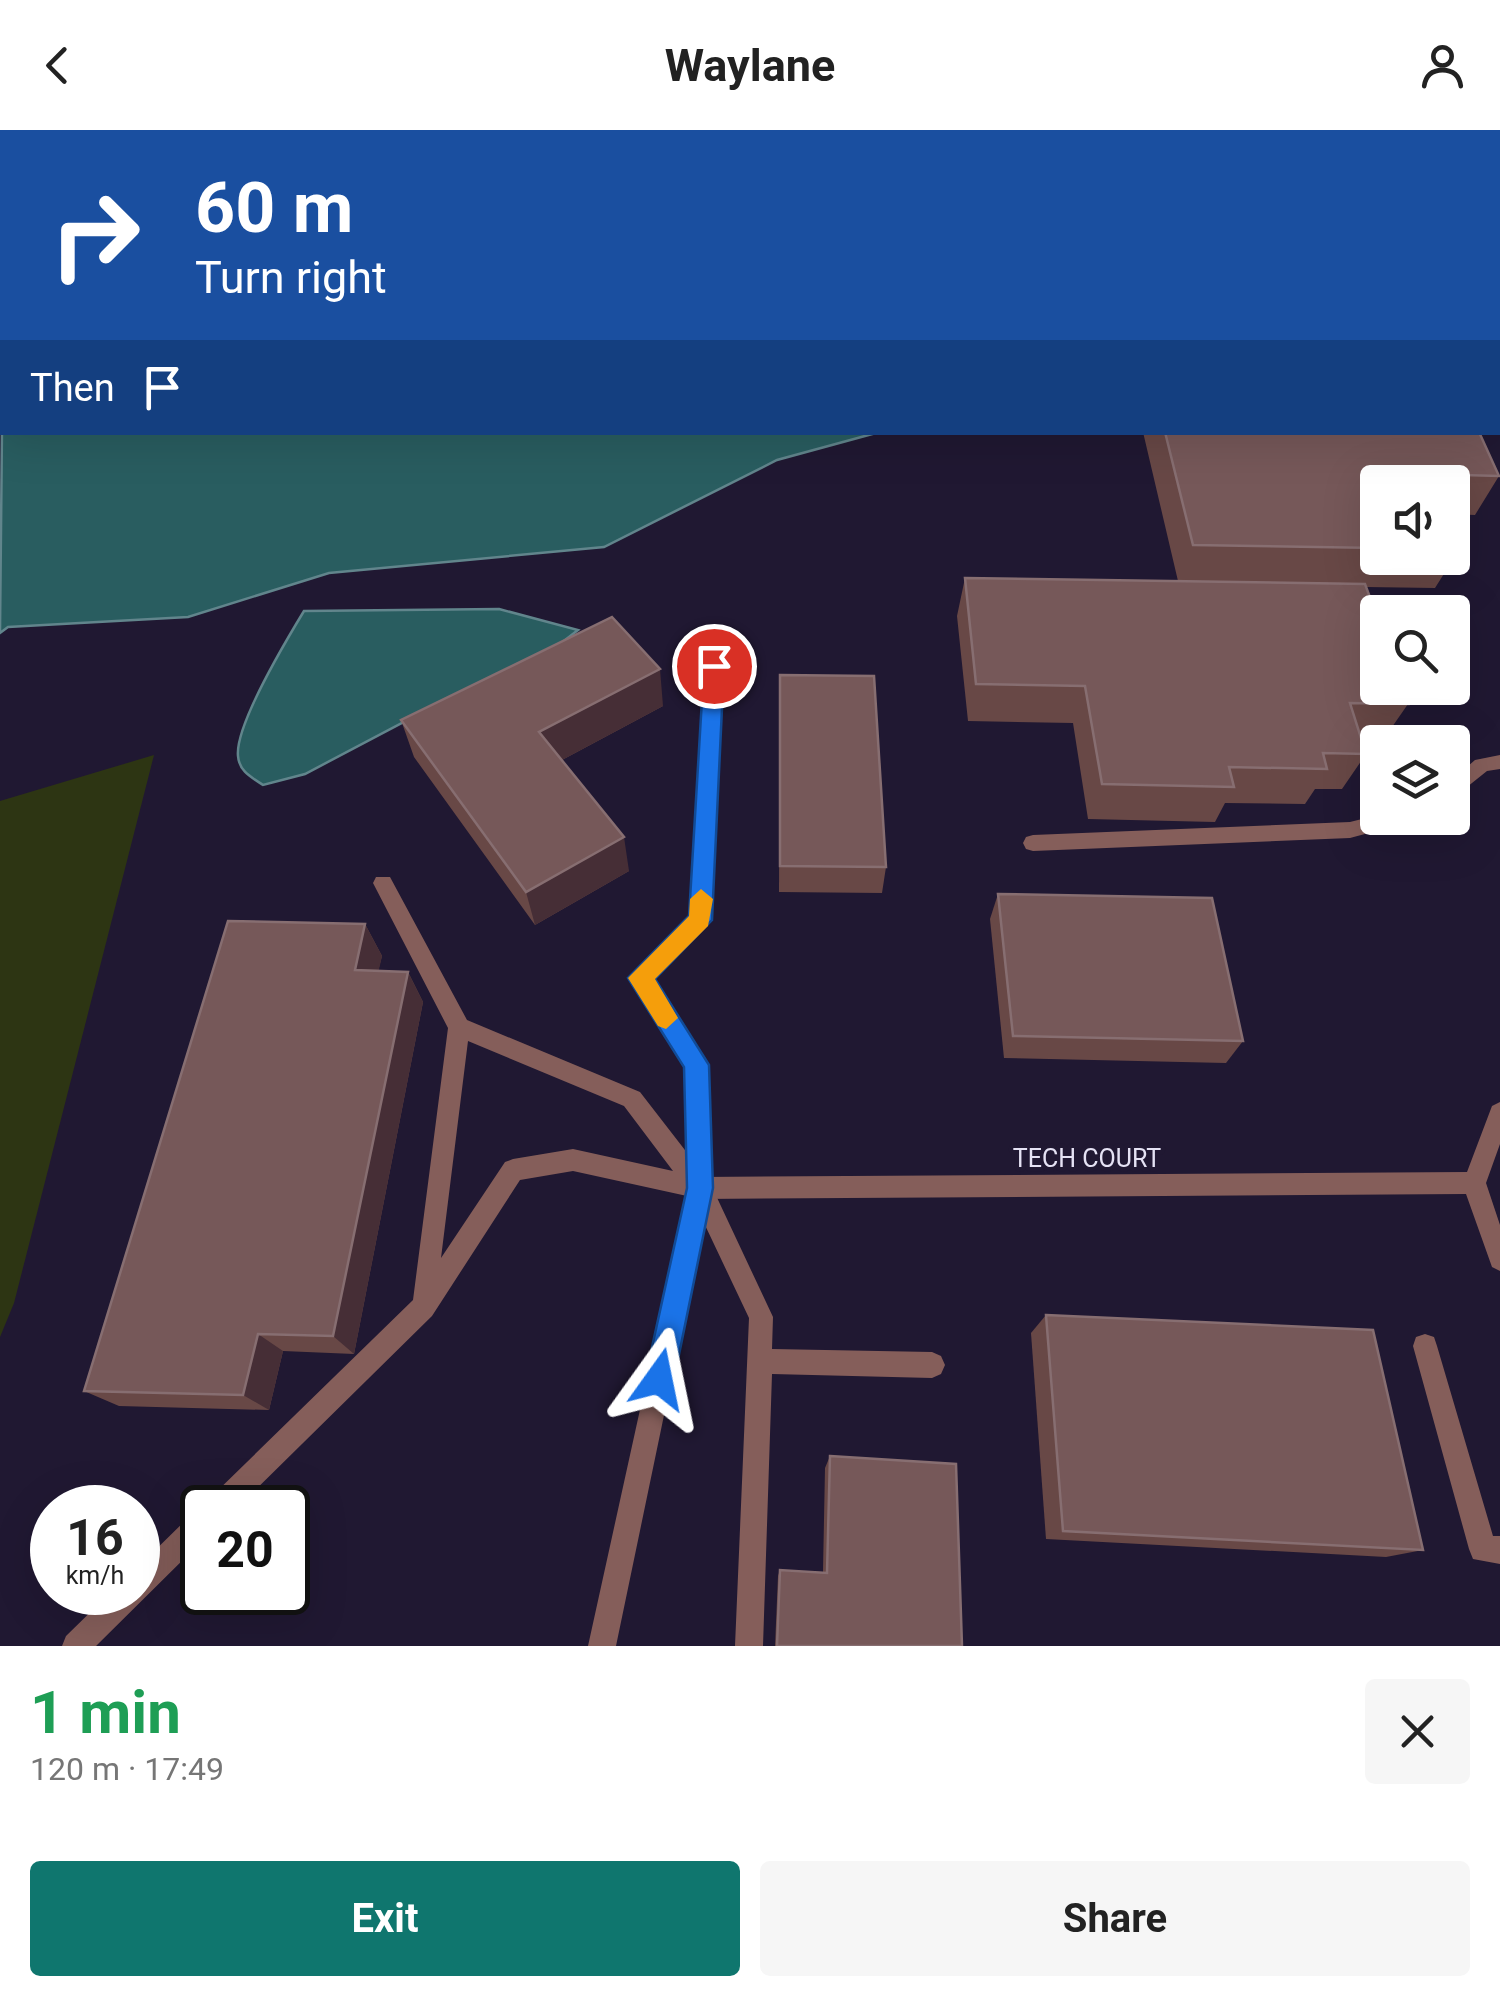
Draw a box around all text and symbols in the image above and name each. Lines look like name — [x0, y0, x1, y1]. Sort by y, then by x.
icon: back — [30, 38, 85, 93]
icon: person — [1415, 38, 1470, 93]
text: Waylane — [665, 39, 835, 92]
text: 60 m — [195, 167, 353, 249]
icon: right — [30, 170, 160, 300]
text: Turn right — [195, 251, 387, 304]
icon: arrive — [135, 360, 190, 415]
text: Then — [30, 366, 115, 410]
map controls — [1360, 465, 1470, 835]
button: sound — [1360, 465, 1470, 575]
button: search — [1360, 595, 1470, 705]
pin — [672, 624, 757, 709]
icon: arrive — [687, 639, 742, 694]
button: layers — [1360, 725, 1470, 835]
street label: TECH COURT — [1013, 1144, 1161, 1173]
position arrow — [607, 1327, 711, 1431]
speed limit sign: 20 — [180, 1485, 310, 1615]
text: 16 — [66, 1509, 124, 1567]
text: km/h — [66, 1561, 124, 1590]
text: 1 min — [30, 1677, 181, 1748]
button: close — [1365, 1679, 1470, 1784]
text: 120 m · 17:49 — [30, 1750, 224, 1788]
button: Exit — [30, 1861, 740, 1976]
button: Share — [760, 1861, 1470, 1976]

